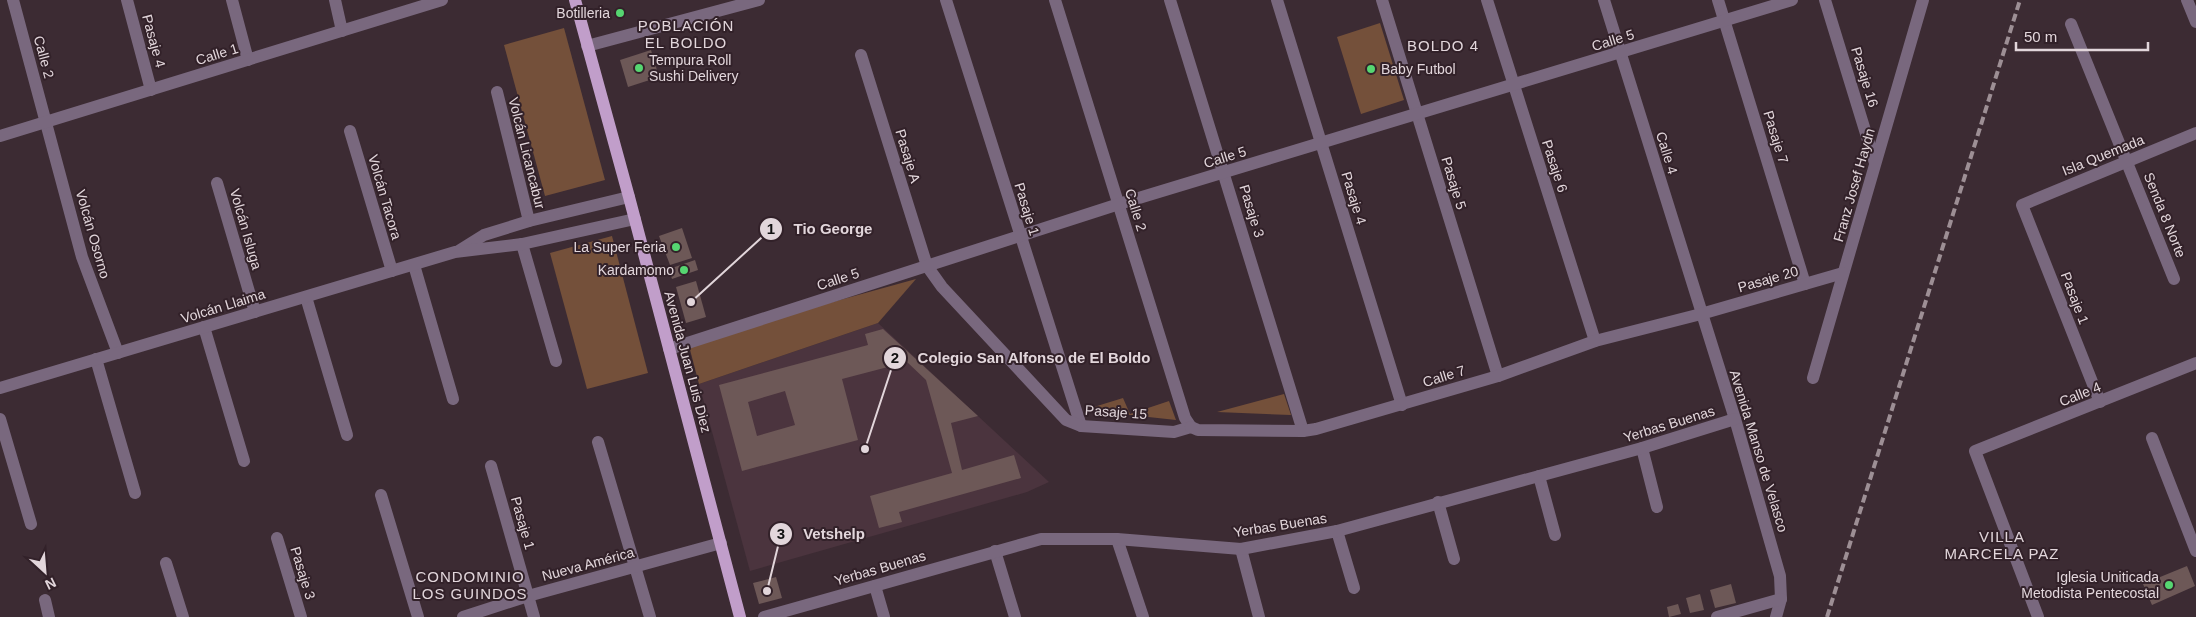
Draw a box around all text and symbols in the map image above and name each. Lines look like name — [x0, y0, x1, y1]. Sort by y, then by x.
place label: Botilleria — [556, 5, 610, 21]
marker: Botilleria — [614, 7, 626, 19]
street label: Pasaje 4 — [139, 13, 169, 70]
district label: POBLACIÓN EL BOLDO — [638, 17, 734, 51]
scale bar — [2016, 20, 2148, 52]
street label: Calle 5 — [1590, 26, 1636, 54]
text: 50 m — [2024, 28, 2057, 45]
street label: Calle 2 — [31, 34, 57, 80]
district label: BOLDO 4 — [1407, 37, 1479, 54]
street label: Calle 1 — [194, 40, 240, 68]
street label: Pasaje 16 — [1848, 45, 1882, 109]
place label: Tempura Roll Sushi Delivery — [649, 52, 738, 84]
place label: Baby Futbol — [1381, 61, 1456, 77]
marker: Tempura Roll Sushi Delivery — [633, 62, 645, 74]
marker: Baby Futbol — [1365, 63, 1377, 75]
street label: Volcán Licancabur — [505, 96, 549, 211]
street label: Pasaje 7 — [1760, 109, 1792, 166]
street label: Franz Josef Haydn — [1830, 126, 1878, 244]
street label: Pasaje A — [892, 127, 924, 185]
street label: Calle 4 — [1653, 130, 1681, 176]
street label: Isla Quemada — [2060, 131, 2147, 179]
street label: Pasaje 6 — [1539, 138, 1571, 195]
street label: Calle 5 — [1202, 143, 1248, 171]
street label: Volcán Tacora — [365, 153, 405, 242]
street label: Pasaje 5 — [1438, 155, 1470, 212]
street label: Pasaje 4 — [1338, 170, 1370, 227]
street label: Senda 8 Norte — [2141, 170, 2189, 260]
street label: Pasaje 1 — [1011, 181, 1043, 238]
street label: Pasaje 3 — [1236, 183, 1268, 240]
street label: Volcán Isluga — [227, 187, 265, 271]
street label: Calle 2 — [1122, 187, 1150, 233]
street label: Volcán Osorno — [73, 188, 113, 281]
callout: Tio George — [758, 214, 882, 244]
text: 1 — [767, 220, 775, 237]
text: Tio George — [794, 220, 872, 237]
place label: La Super Feria — [573, 239, 666, 255]
marker: La Super Feria — [670, 241, 682, 253]
place label: Kardamomo — [598, 262, 674, 278]
street label: Pasaje 20 — [1736, 263, 1800, 295]
marker: Kardamomo — [678, 264, 690, 276]
street label: Calle 5 — [815, 265, 861, 293]
street label: Pasaje 1 — [2058, 270, 2092, 326]
street label: Volcán Llaima — [179, 286, 267, 326]
street label: Avenida Juan Luis Diez — [661, 289, 715, 435]
callout: Colegio San Alfonso de El Boldo — [882, 343, 1161, 373]
text: 2 — [891, 349, 899, 366]
text: Colegio San Alfonso de El Boldo — [918, 349, 1150, 366]
street label: Calle 7 — [1421, 362, 1467, 390]
street label: Avenida Manso de Velasco — [1727, 368, 1791, 534]
street label: Calle 4 — [2057, 378, 2103, 410]
street label: Pasaje 15 — [1084, 402, 1148, 422]
street label: Yerbas Buenas — [1621, 403, 1717, 445]
street label: Pasaje 1 — [508, 495, 538, 552]
street label: Yerbas Buenas — [1232, 510, 1328, 540]
callout: Vetshelp — [768, 519, 875, 549]
text: 3 — [777, 525, 785, 542]
text: Vetshelp — [803, 525, 865, 542]
district label: VILLA MARCELA PAZ — [1945, 528, 2059, 562]
street label: Nueva América — [540, 544, 636, 584]
street label: Pasaje 3 — [287, 545, 319, 602]
north arrow — [20, 547, 70, 597]
street label: Yerbas Buenas — [832, 547, 928, 589]
district label: CONDOMINIO LOS GUINDOS — [412, 568, 528, 602]
place label: Iglesia Uniticada Metodista Pentecostal — [2021, 569, 2159, 601]
text: N — [43, 574, 59, 593]
marker: Iglesia Uniticada Metodista Pentecostal — [2163, 579, 2175, 591]

